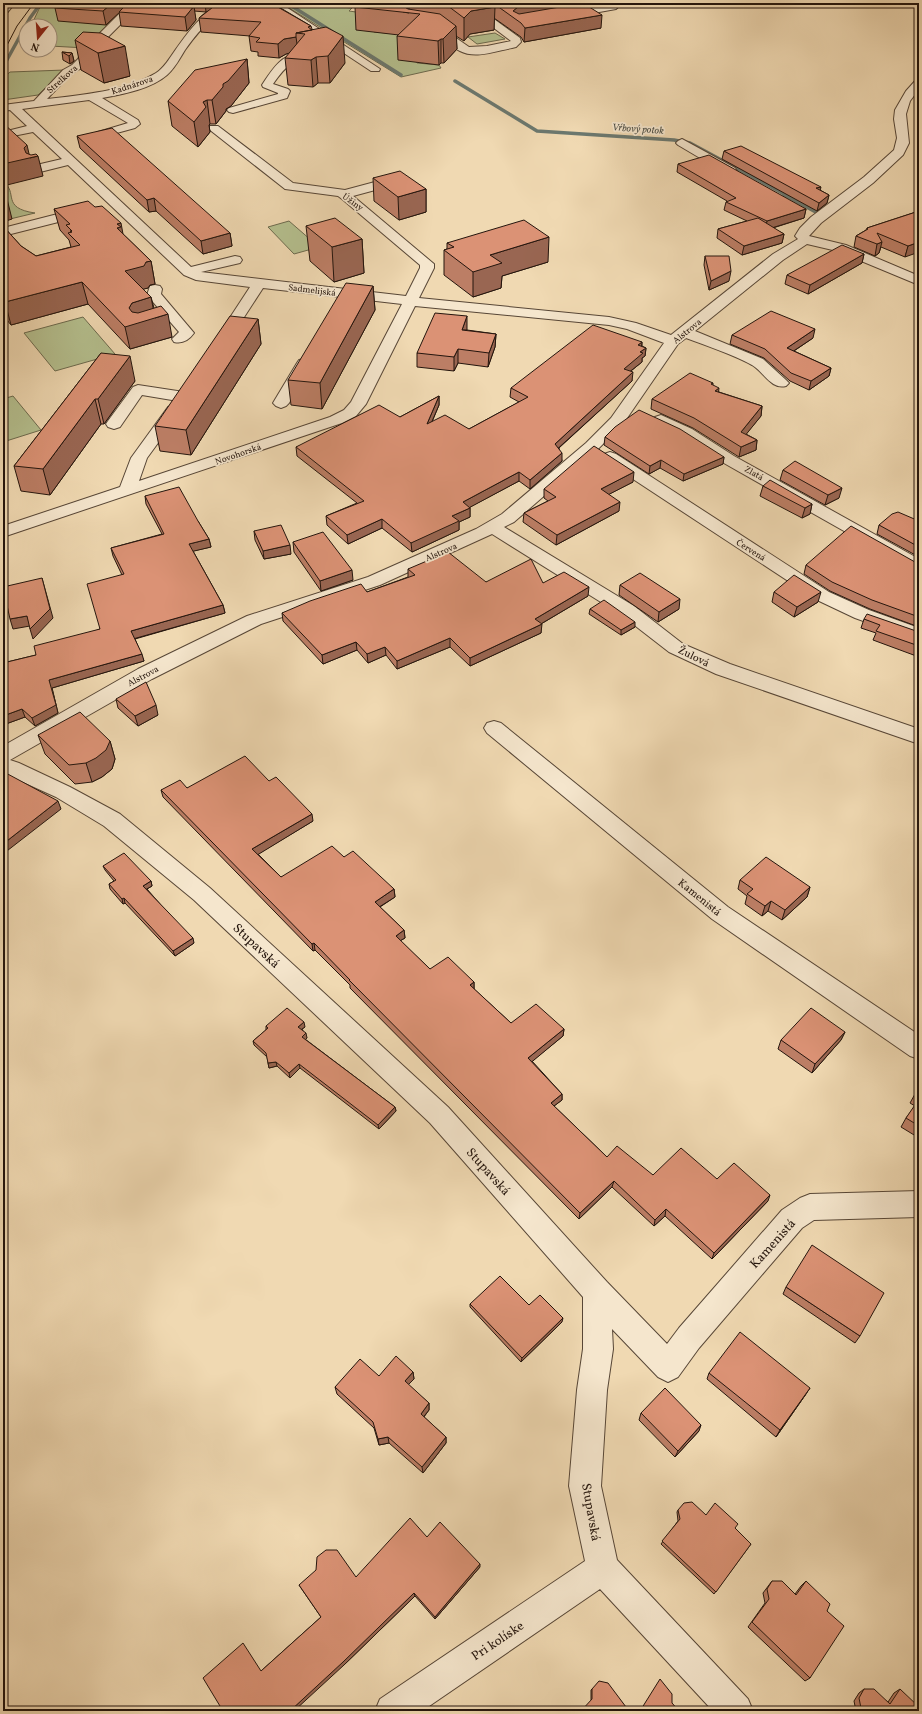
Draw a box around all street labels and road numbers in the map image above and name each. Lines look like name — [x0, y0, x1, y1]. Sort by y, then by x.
street label: Strelkova — [44, 62, 81, 97]
street label: Kadnárova — [110, 72, 155, 98]
street label: Úžiny — [340, 190, 366, 215]
street label: Sadmelijská — [287, 281, 337, 300]
street label: Alstrova — [670, 315, 705, 347]
street label: Novohorská — [213, 440, 263, 468]
street label: Zlatá — [742, 463, 766, 484]
street label: Červená — [733, 536, 768, 565]
street label: Alstrova — [423, 539, 460, 565]
street label: Žulová — [675, 643, 712, 672]
street label: Alstrova — [125, 663, 162, 690]
street label: Kamenistá — [674, 876, 724, 921]
street label: Stupavská — [228, 920, 283, 973]
street label: Stupavská — [461, 1145, 514, 1200]
street label: Kamenistá — [746, 1216, 801, 1273]
street label: Stupavská — [576, 1482, 604, 1543]
street label: Pri kolíske — [468, 1618, 528, 1666]

